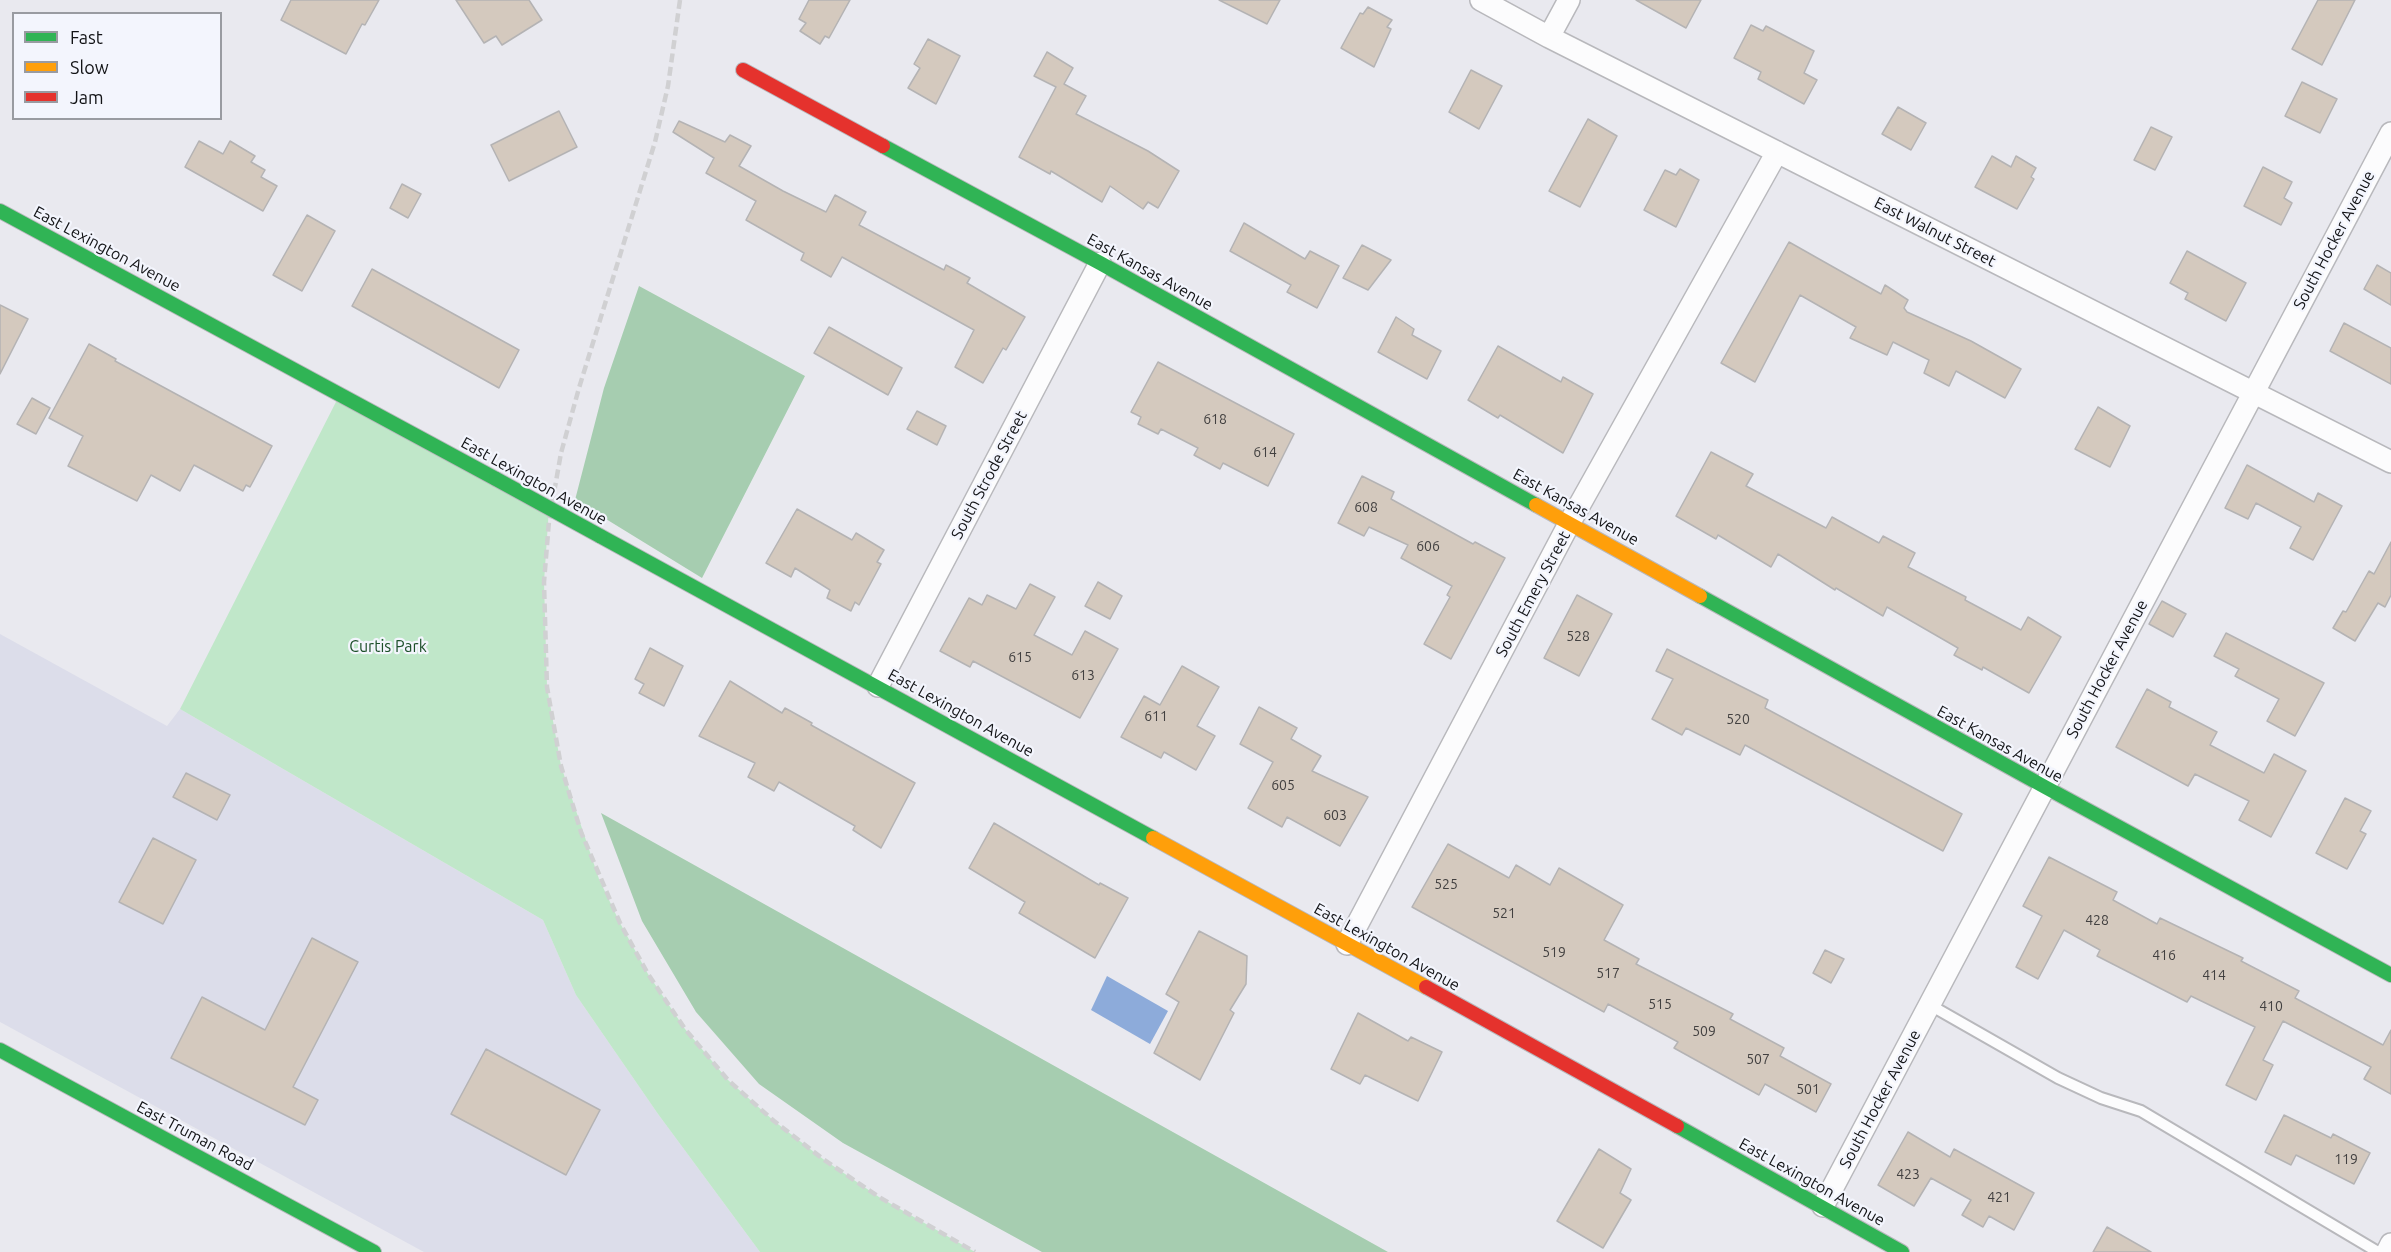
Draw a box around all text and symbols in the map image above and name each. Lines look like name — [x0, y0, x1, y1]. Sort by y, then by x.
legend — [12, 12, 222, 120]
text: Fast — [70, 27, 103, 47]
text: Slow — [70, 57, 109, 77]
text: Jam — [70, 87, 104, 107]
street label: South Hocker Avenue — [2289, 167, 2379, 313]
street label: East Walnut Street — [1871, 193, 1999, 271]
street label: East Lexington Avenue — [30, 202, 184, 296]
street label: East Kansas Avenue — [1084, 229, 1216, 315]
street label: South Strode Street — [947, 408, 1031, 542]
house number: 618 — [1203, 411, 1227, 427]
street label: East Lexington Avenue — [458, 433, 610, 529]
house number: 614 — [1253, 444, 1277, 460]
street label: East Kansas Avenue — [1510, 464, 1642, 550]
house number: 608 — [1354, 499, 1378, 515]
street label: South Emery Street — [1492, 528, 1574, 660]
house number: 606 — [1416, 538, 1440, 554]
street label: South Hocker Avenue — [2062, 596, 2152, 742]
house number: 528 — [1566, 628, 1590, 644]
park label: Curtis Park — [349, 637, 427, 657]
house number: 615 — [1008, 649, 1032, 665]
street label: East Lexington Avenue — [885, 665, 1037, 761]
house number: 613 — [1071, 667, 1095, 683]
street label: East Kansas Avenue — [1934, 701, 2066, 787]
house number: 611 — [1144, 708, 1168, 724]
house number: 520 — [1726, 711, 1750, 727]
house number: 605 — [1271, 777, 1295, 793]
house number: 603 — [1323, 807, 1347, 823]
house number: 525 — [1434, 876, 1458, 892]
street label: East Lexington Avenue — [1311, 899, 1463, 995]
house number: 521 — [1492, 905, 1516, 921]
house number: 428 — [2085, 912, 2109, 928]
house number: 519 — [1542, 944, 1566, 960]
house number: 416 — [2152, 947, 2176, 963]
house number: 517 — [1596, 965, 1620, 981]
house number: 414 — [2202, 967, 2226, 983]
house number: 515 — [1648, 996, 1672, 1012]
house number: 410 — [2259, 998, 2283, 1014]
house number: 509 — [1692, 1023, 1716, 1039]
street label: South Hocker Avenue — [1835, 1026, 1925, 1172]
house number: 507 — [1746, 1051, 1770, 1067]
house number: 501 — [1796, 1081, 1820, 1097]
street label: East Truman Road — [133, 1097, 257, 1175]
street label: East Lexington Avenue — [1736, 1134, 1888, 1230]
house number: 119 — [2334, 1151, 2358, 1167]
house number: 423 — [1896, 1166, 1920, 1182]
house number: 421 — [1987, 1189, 2011, 1205]

